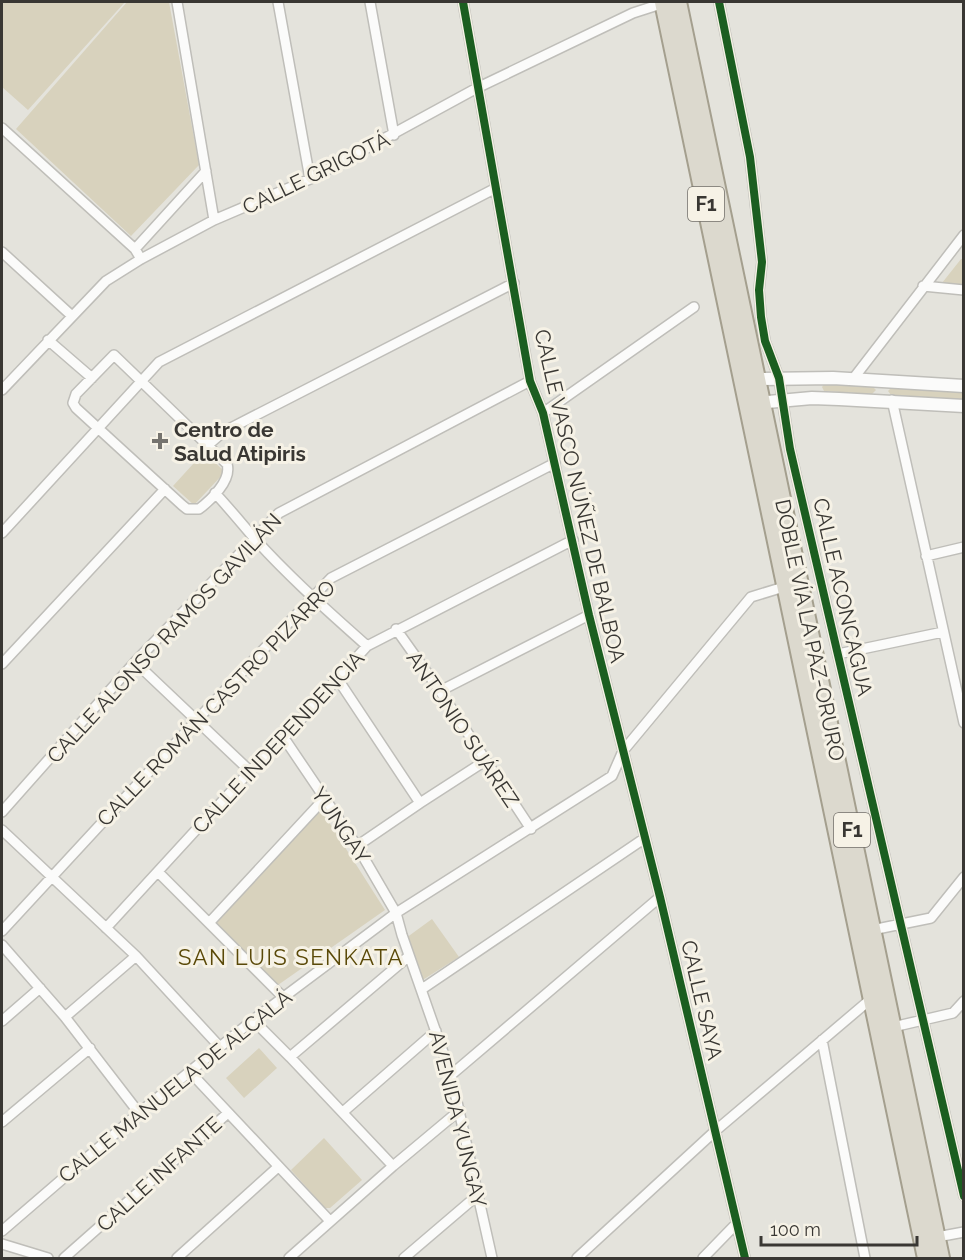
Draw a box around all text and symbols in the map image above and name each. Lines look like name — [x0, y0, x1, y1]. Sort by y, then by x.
street label: CALLE GRIGOTÁ — [238, 127, 394, 219]
road number: F1 — [688, 187, 724, 221]
street label: CALLE VASCO NÚÑEZ DE BALBOA — [529, 327, 631, 665]
place label: Centro de Salud Atipiris — [174, 417, 306, 466]
marker: Centro de Salud Atipiris — [151, 432, 169, 450]
street label: CALLE ACONCAGUA — [808, 495, 878, 699]
street label: DOBLE VÍA LA PAZ-ORURO — [770, 497, 850, 763]
street label: CALLE ALONSO RAMOS GAVILÁN — [42, 508, 286, 768]
street label: CALLE ROMÁN CASTRO PIZARRO — [92, 575, 340, 831]
street label: CALLE INDEPENDENCIA — [187, 646, 369, 838]
street label: ANTONIO SUÁREZ — [401, 646, 525, 812]
street label: YUNGAY — [306, 782, 376, 868]
road number: F1 — [834, 813, 870, 847]
street label: CALLE SAYA — [676, 938, 728, 1062]
district label: SAN LUIS SENKATA — [178, 944, 404, 970]
street label: CALLE MANUELA DE ALCALÁ — [53, 984, 297, 1188]
street label: AVENIDA YUNGAY — [424, 1028, 492, 1210]
street label: CALLE INFANTE — [91, 1111, 227, 1237]
scale bar — [761, 1209, 917, 1247]
text: 100 m — [770, 1219, 821, 1240]

